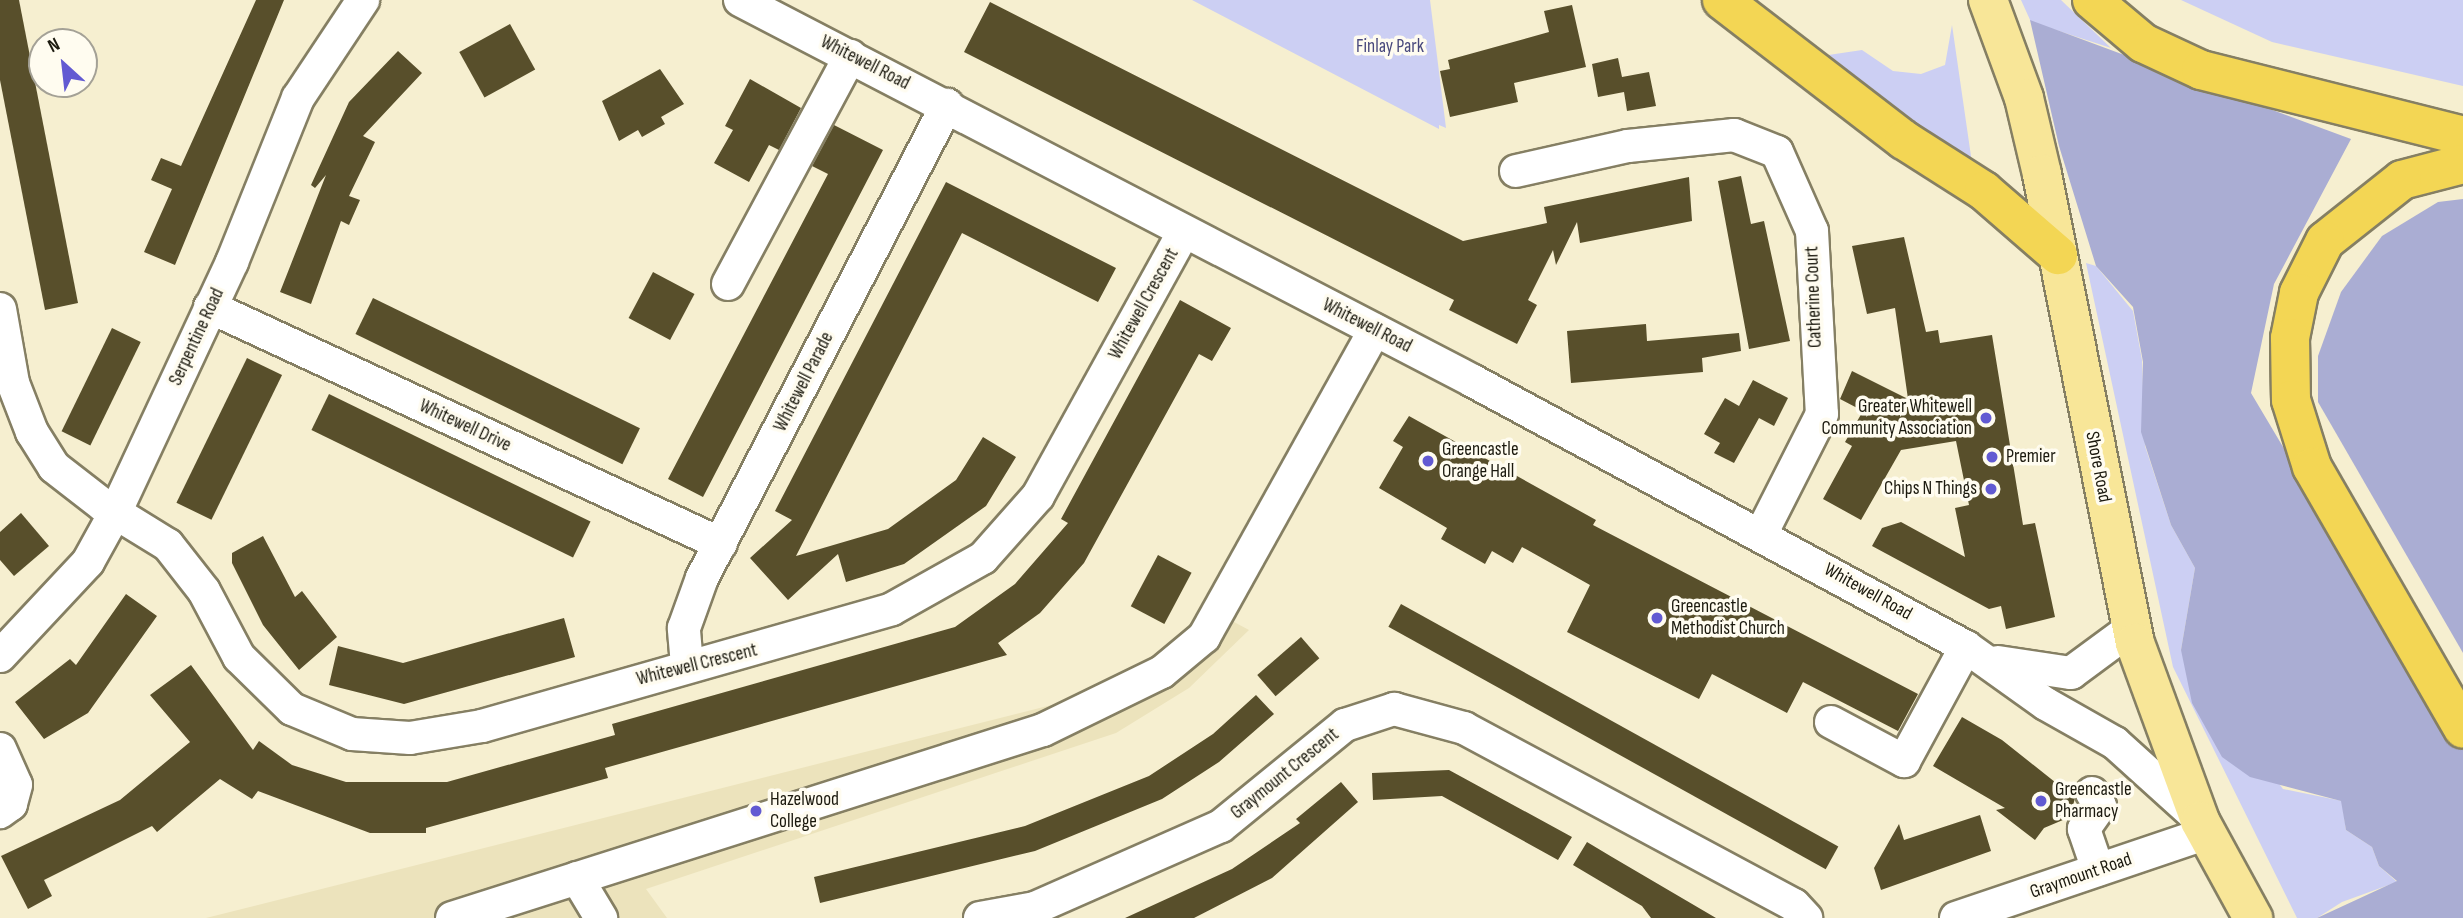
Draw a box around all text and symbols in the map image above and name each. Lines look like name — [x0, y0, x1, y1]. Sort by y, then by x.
north arrow — [28, 28, 98, 98]
street label: Whitewell Road — [817, 31, 913, 95]
text: N — [44, 33, 64, 58]
park label: Finlay Park — [1356, 36, 1424, 58]
street label: Whitewell Crescent — [1104, 244, 1184, 364]
street label: Catherine Court — [1801, 246, 1827, 348]
street label: Serpentine Road — [165, 285, 229, 389]
street label: Whitewell Road — [1319, 294, 1415, 358]
street label: Whitewell Parade — [769, 328, 839, 436]
street label: Whitewell Drive — [415, 395, 515, 457]
place label: Greater Whitewell Community Association — [1822, 396, 1972, 440]
marker: Greater Whitewell Community Association — [1978, 410, 1994, 426]
street label: Shore Road — [2080, 430, 2116, 504]
place label: Greencastle Orange Hall — [1442, 439, 1519, 483]
place label: Premier — [2006, 446, 2056, 468]
marker: Premier — [1984, 449, 2000, 465]
marker: Greencastle Orange Hall — [1420, 453, 1436, 469]
place label: Chips N Things — [1884, 478, 1977, 500]
marker: Chips N Things — [1983, 481, 1999, 497]
street label: Whitewell Road — [1820, 558, 1916, 626]
place label: Greencastle Methodist Church — [1671, 596, 1785, 640]
marker: Greencastle Methodist Church — [1649, 610, 1665, 626]
street label: Whitewell Crescent — [634, 639, 760, 691]
street label: Graymount Crescent — [1226, 724, 1344, 824]
place label: Greencastle Pharmacy — [2055, 779, 2132, 823]
place label: Hazelwood College — [770, 789, 839, 833]
marker: Greencastle Pharmacy — [2033, 793, 2049, 809]
marker: Hazelwood College — [748, 803, 764, 819]
street label: Graymount Road — [2027, 848, 2135, 904]

